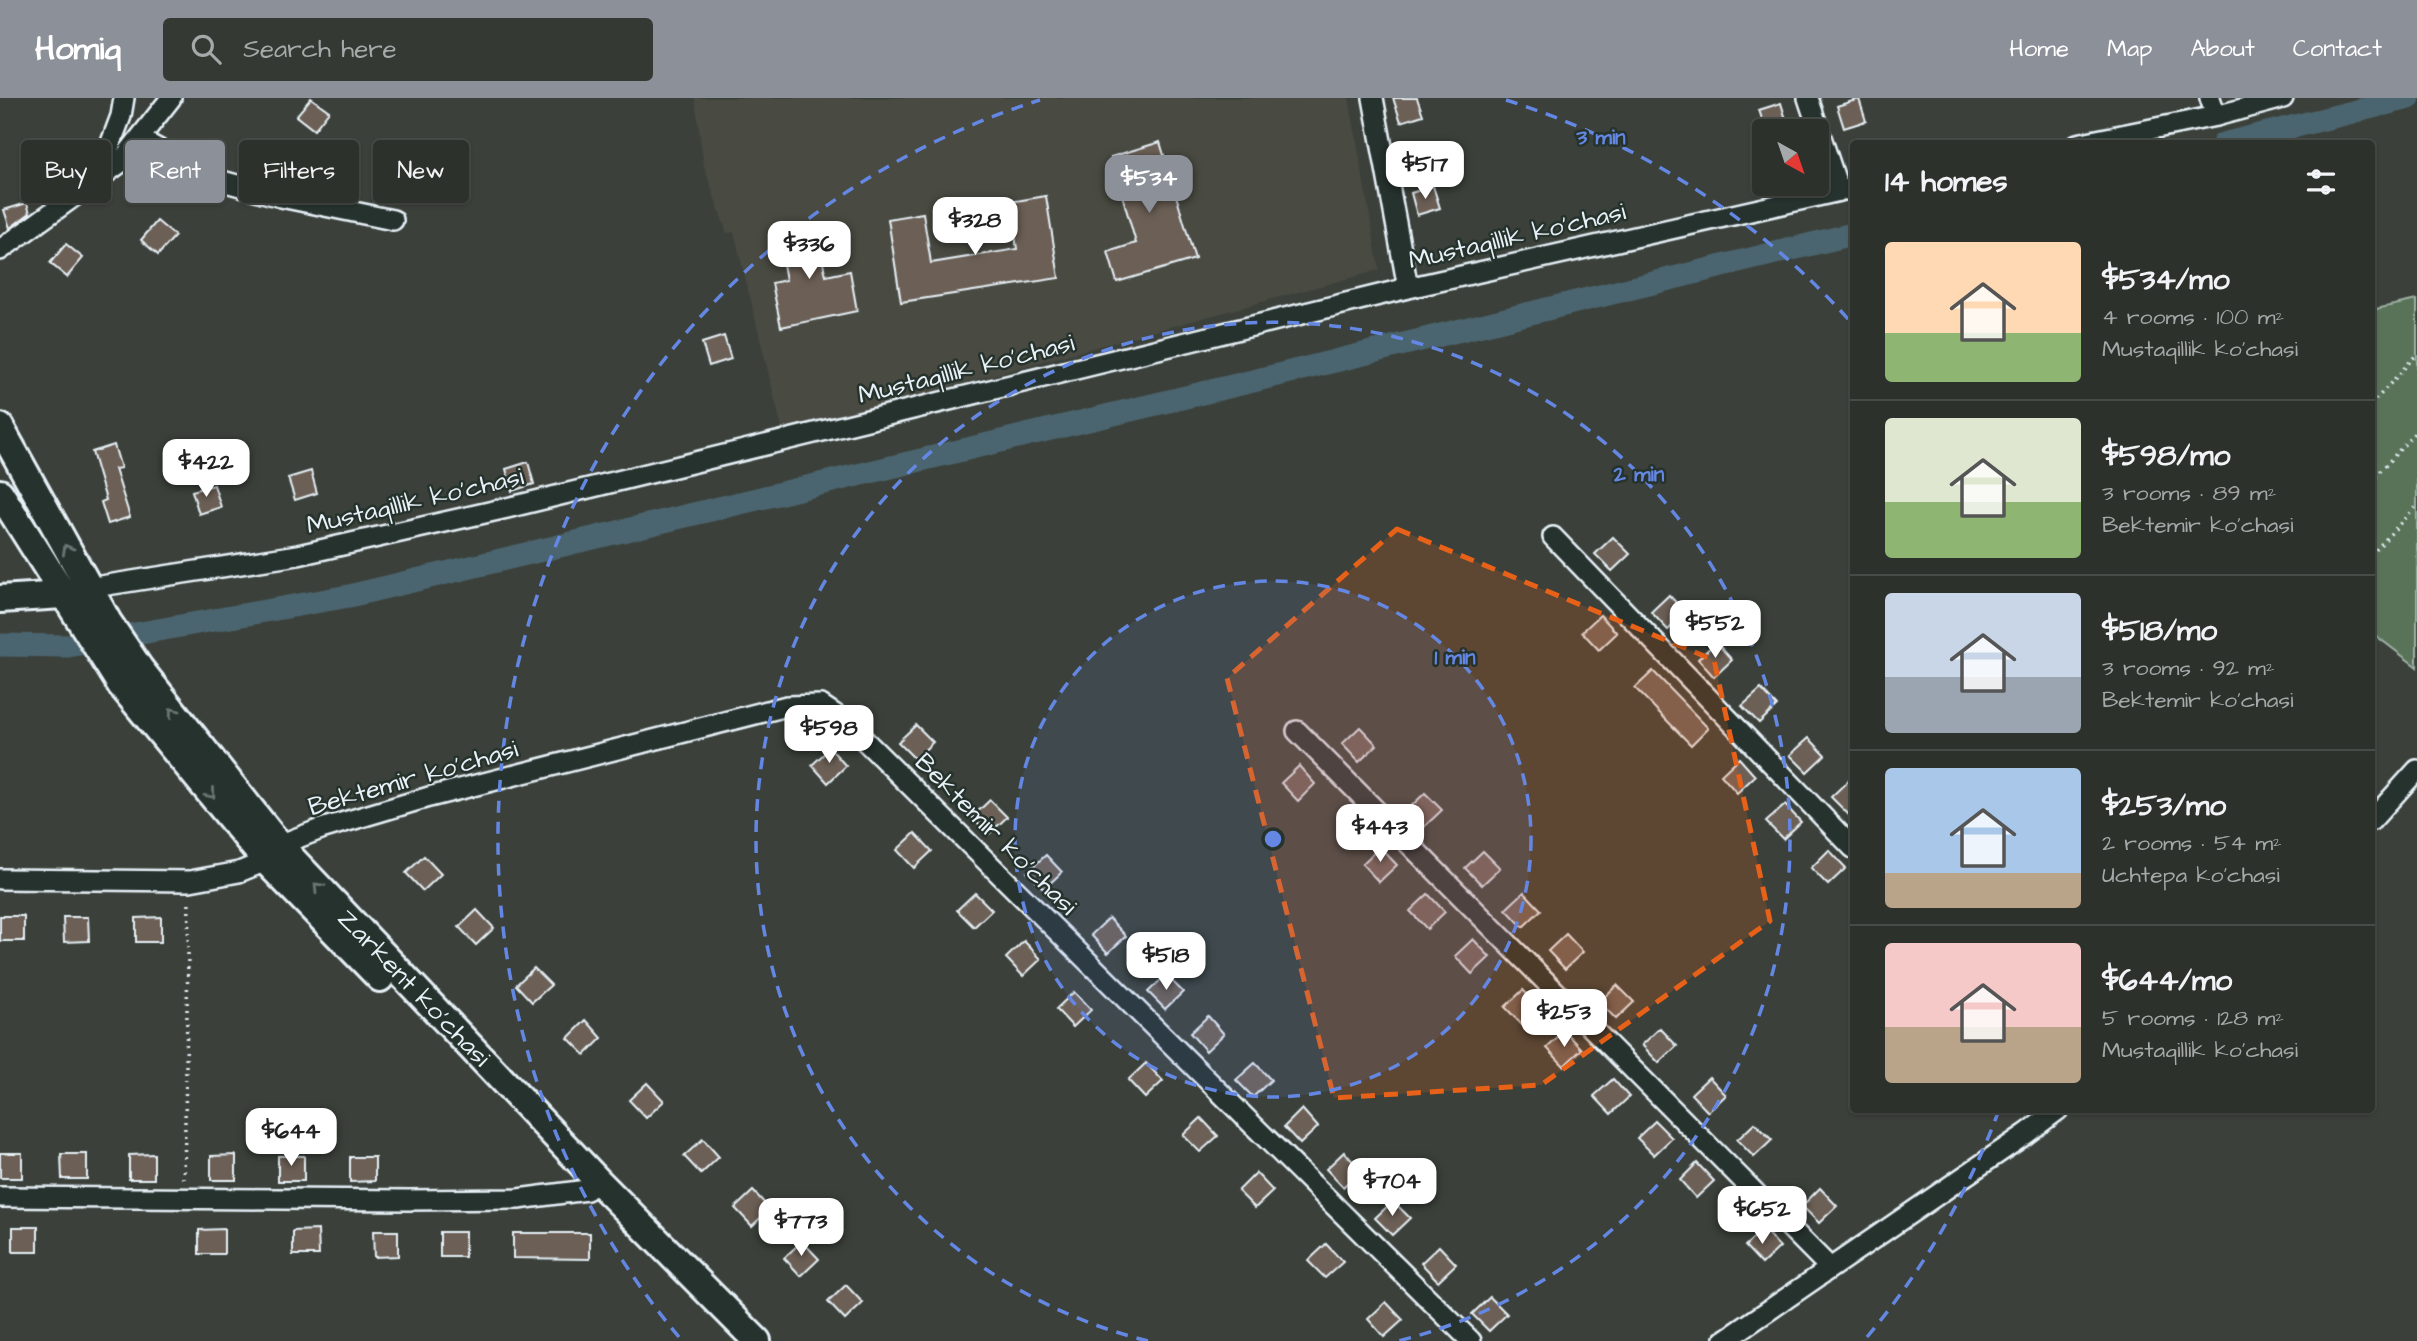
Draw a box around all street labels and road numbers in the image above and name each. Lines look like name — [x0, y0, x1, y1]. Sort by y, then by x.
street label: Mustaqillik ko'chasi — [1405, 194, 1629, 278]
street label: Mustaqillik ko'chasi — [854, 325, 1078, 413]
street label: Mustaqillik ko'chasi — [303, 459, 527, 543]
street label: Bektemir ko'chasi — [304, 731, 522, 825]
street label: Bektemir ko'chasi — [907, 745, 1085, 923]
street label: Zarkent ko'chasi — [329, 901, 499, 1075]

